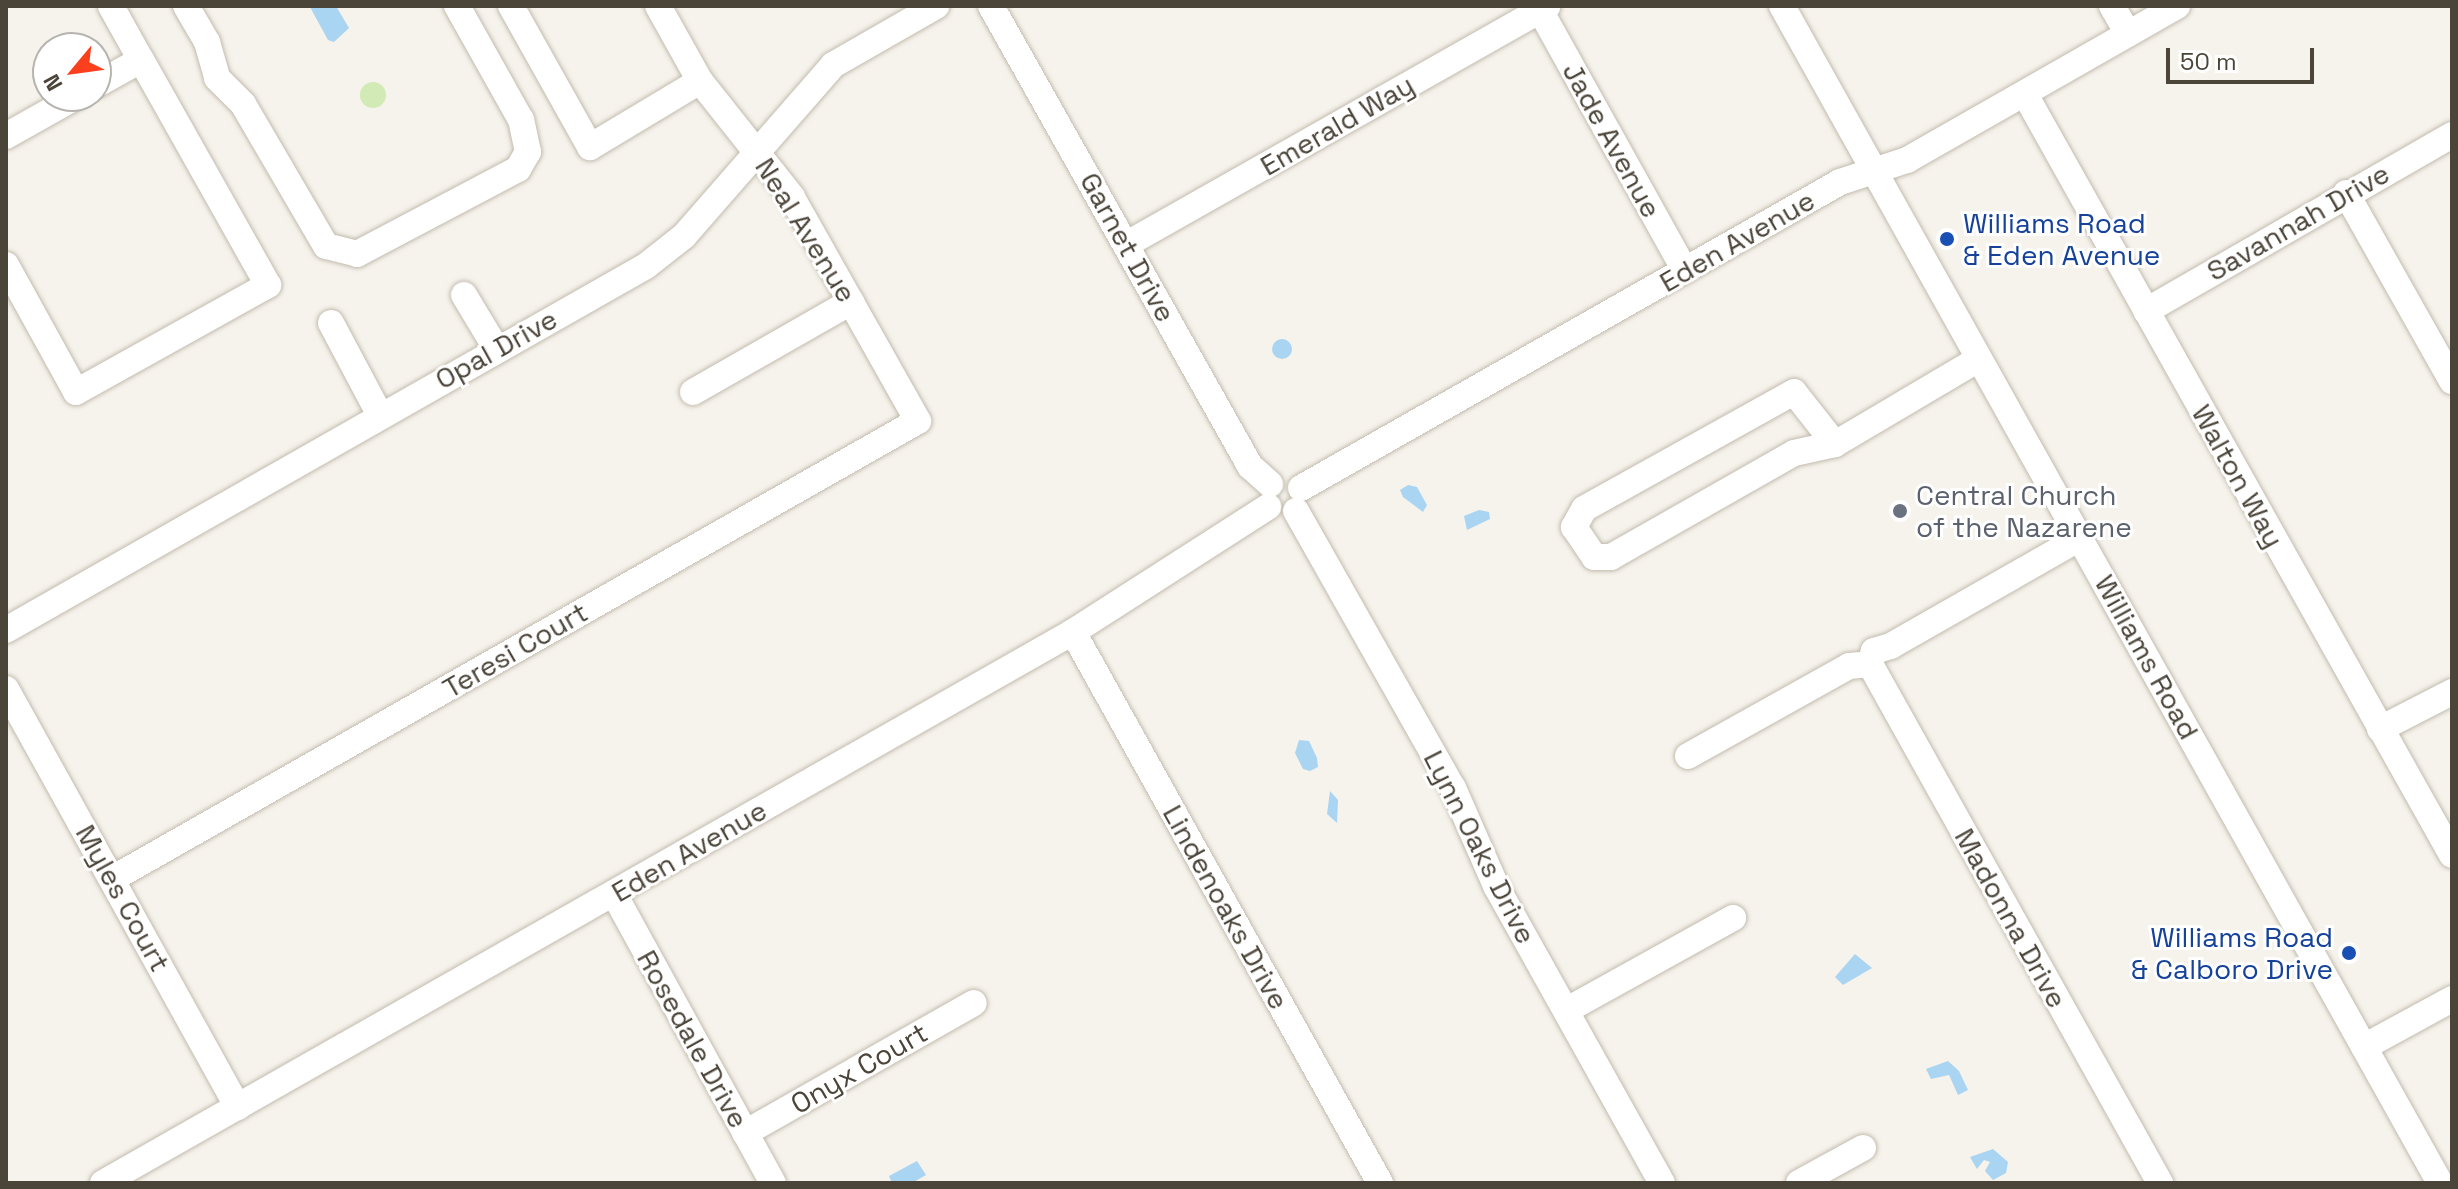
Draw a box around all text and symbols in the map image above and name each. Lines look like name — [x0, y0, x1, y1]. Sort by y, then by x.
north arrow — [32, 32, 112, 112]
scale bar — [2170, 32, 2318, 82]
text: 50 m — [2180, 46, 2237, 77]
street label: Jade Avenue — [1556, 56, 1668, 224]
street label: Emerald Way — [1254, 68, 1420, 182]
text: N — [37, 69, 69, 96]
street label: Neal Avenue — [748, 151, 864, 309]
street label: Savannah Drive — [2201, 156, 2395, 288]
street label: Garnet Drive — [1073, 166, 1183, 328]
street label: Eden Avenue — [1653, 183, 1821, 299]
place label: Williams Road & Eden Avenue — [1963, 206, 2161, 272]
marker: Williams Road & Eden Avenue — [1938, 230, 1956, 248]
street label: Opal Drive — [429, 302, 563, 396]
street label: Walton Way — [2185, 399, 2291, 553]
place label: Central Church of the Nazarene — [1916, 478, 2132, 544]
marker: Central Church of the Nazarene — [1891, 502, 1909, 520]
street label: Williams Road — [2088, 569, 2206, 745]
street label: Teresi Court — [437, 595, 593, 705]
street label: Lynn Oaks Drive — [1417, 745, 1543, 949]
street label: Eden Avenue — [605, 793, 773, 909]
street label: Lindenoaks Drive — [1156, 799, 1296, 1015]
street label: Myles Court — [69, 819, 177, 977]
street label: Madonna Drive — [1948, 822, 2074, 1014]
place label: Williams Road & Calboro Drive — [2131, 920, 2333, 986]
street label: Rosedale Drive — [630, 944, 756, 1134]
marker: Williams Road & Calboro Drive — [2340, 944, 2358, 962]
street label: Onyx Court — [785, 1015, 933, 1121]

